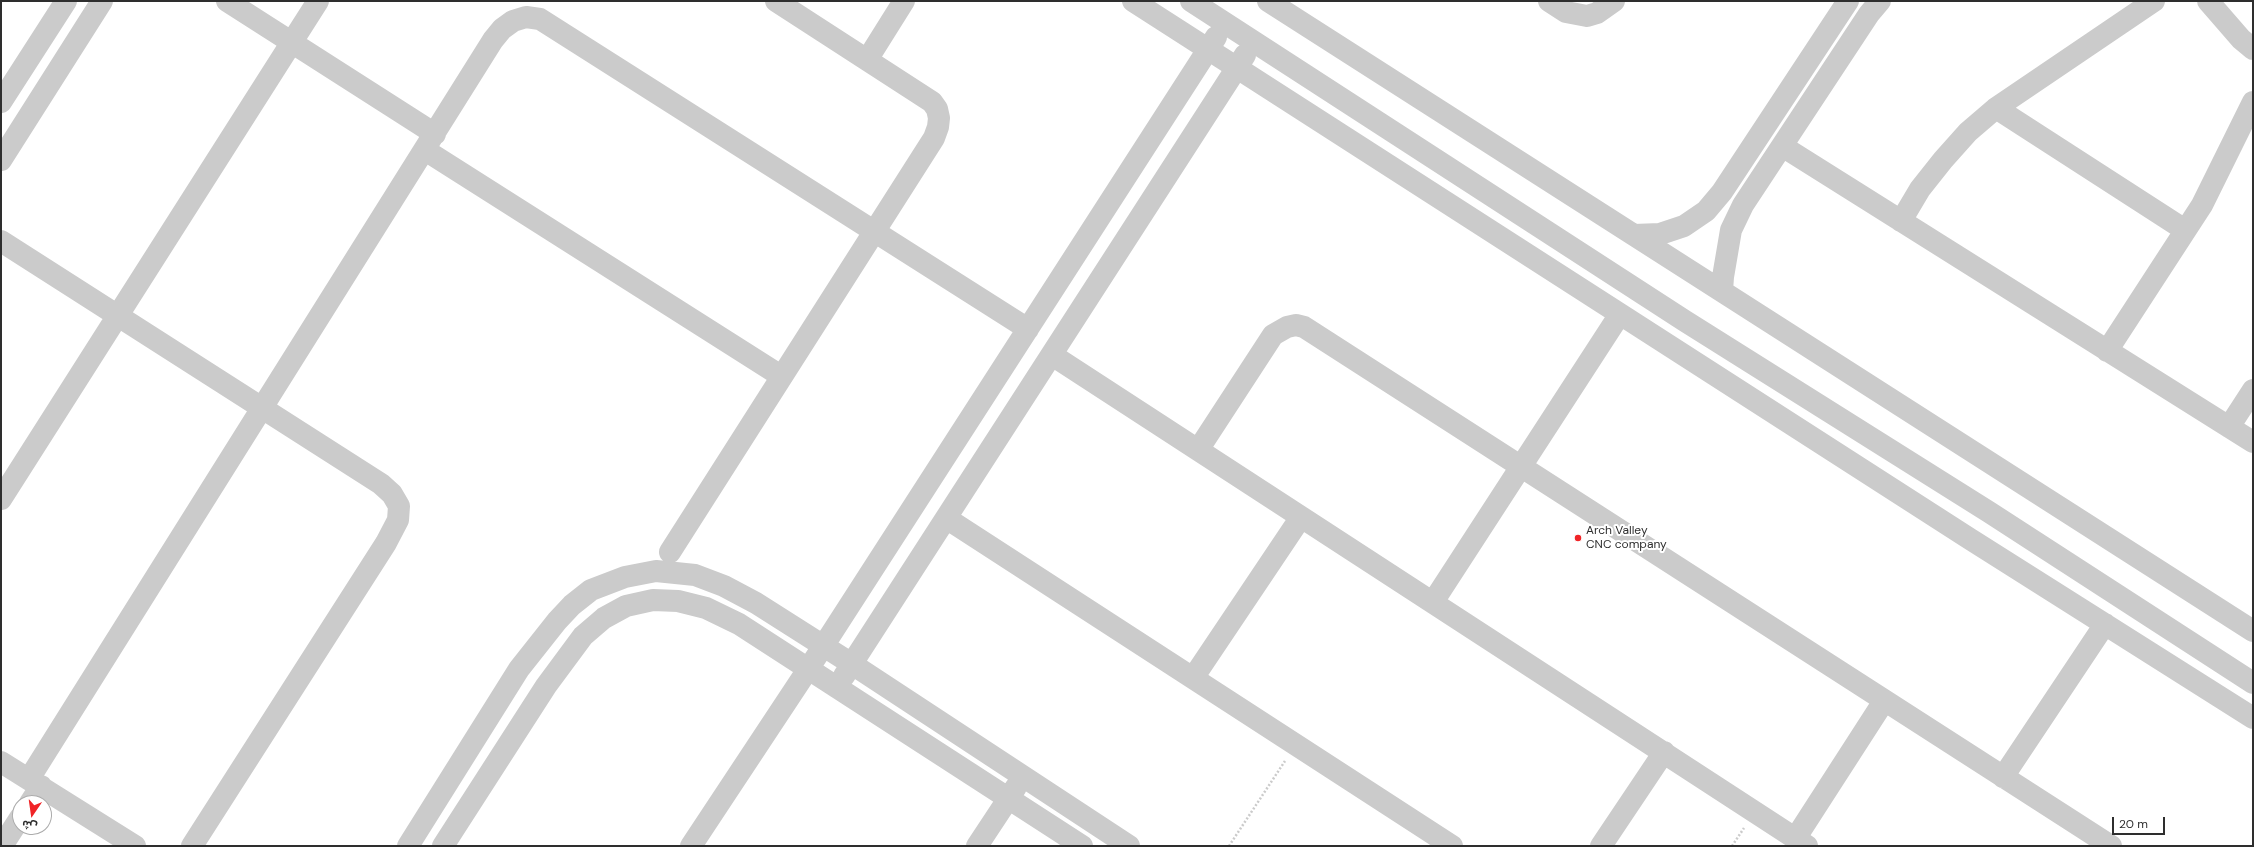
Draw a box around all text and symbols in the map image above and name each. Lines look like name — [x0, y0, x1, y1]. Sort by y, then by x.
place label: Arch Valley CNC company — [1586, 524, 1667, 552]
marker: Arch Valley CNC company — [1573, 533, 1583, 543]
north arrow — [12, 795, 52, 835]
scale bar — [2114, 809, 2167, 835]
text: 20 m — [2119, 816, 2148, 832]
text: ش — [21, 817, 38, 834]

